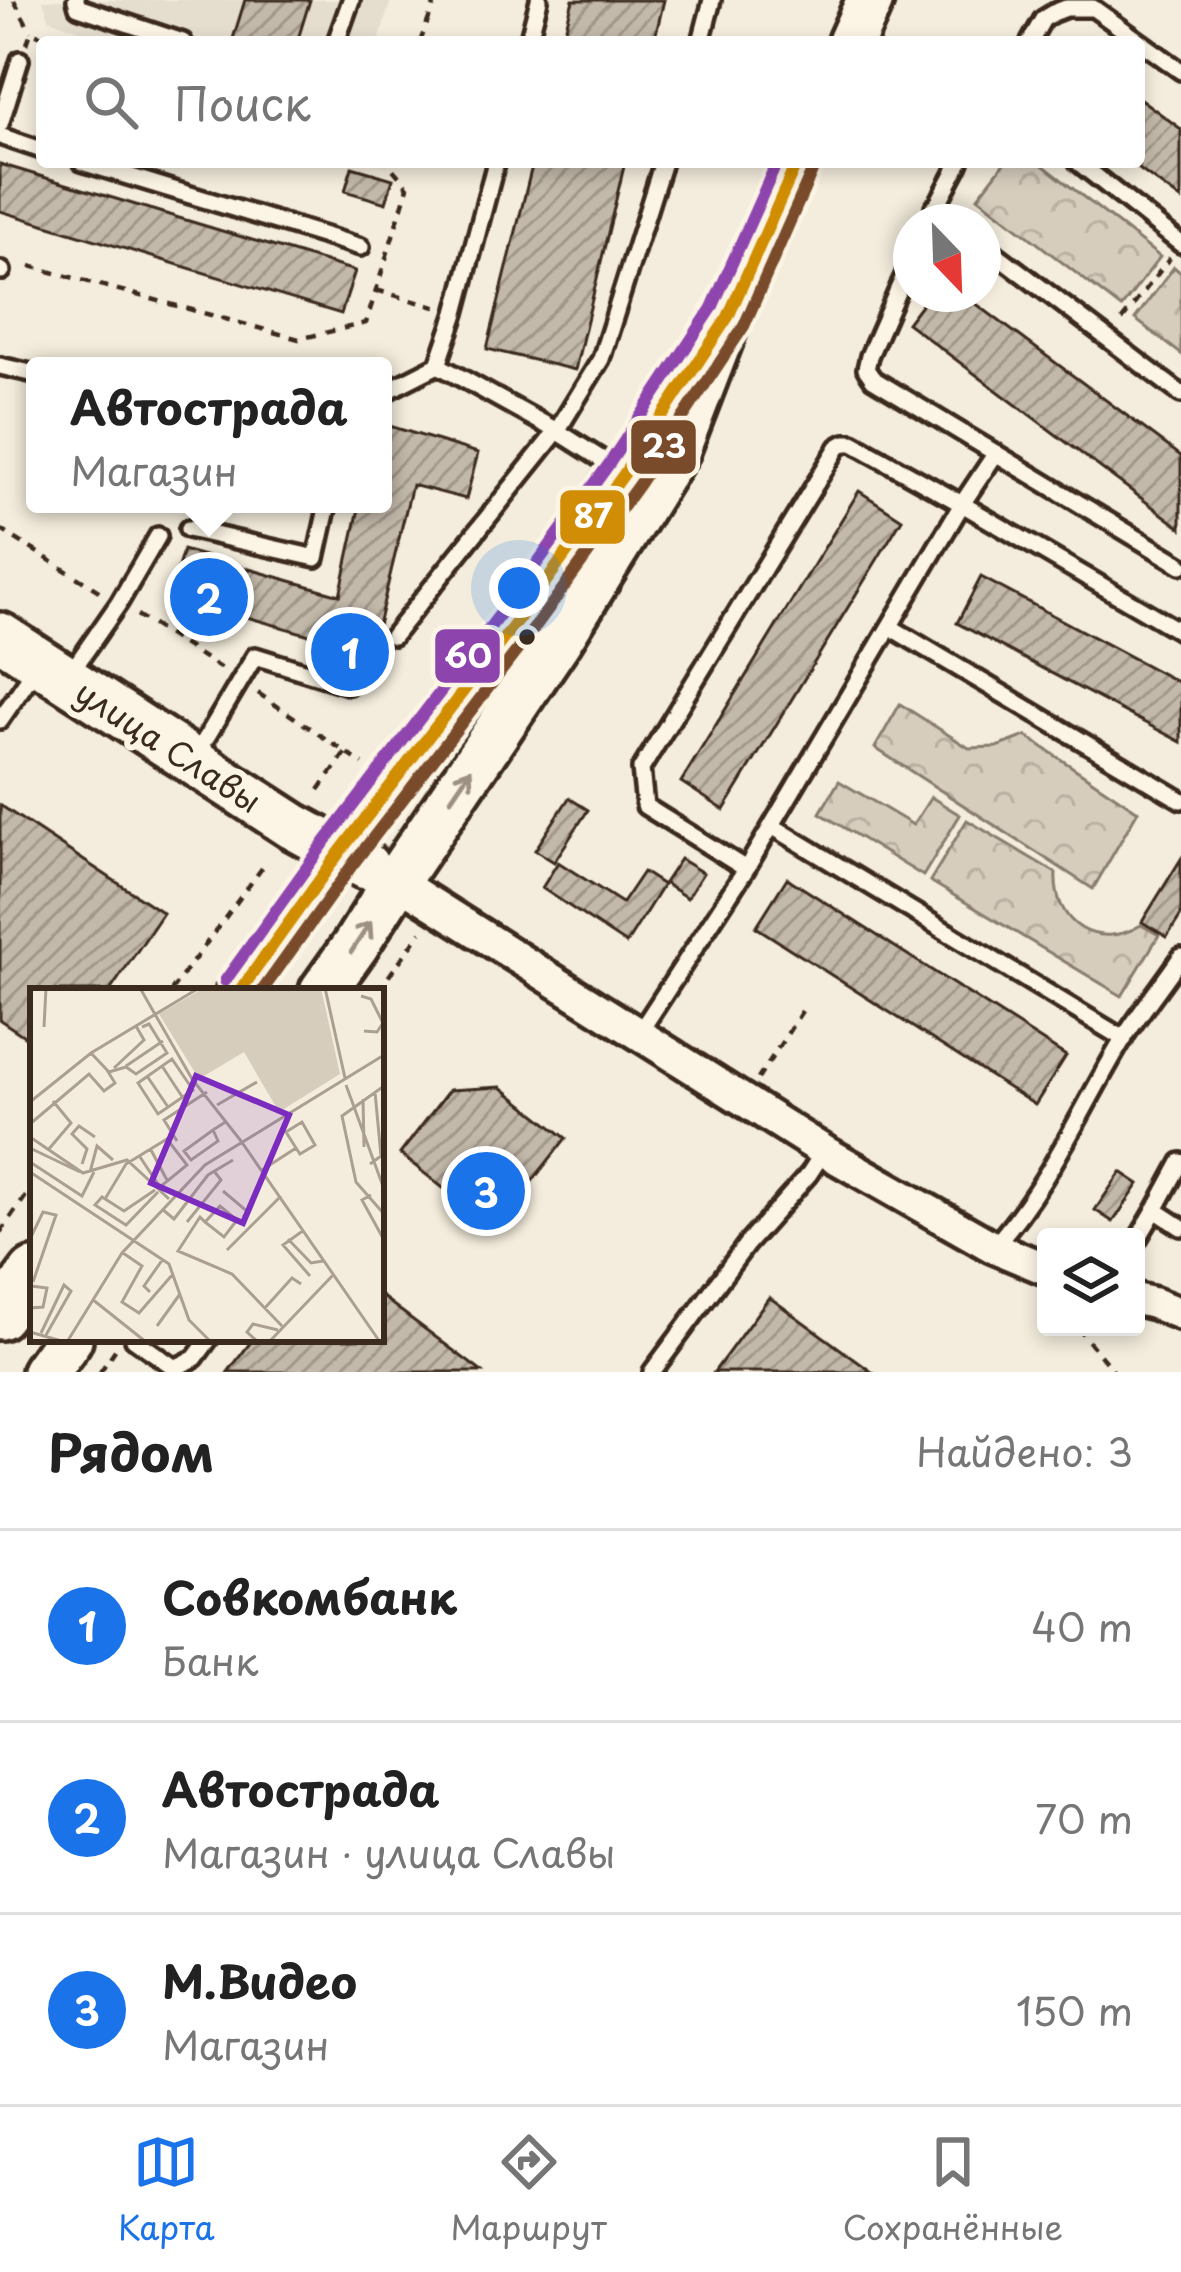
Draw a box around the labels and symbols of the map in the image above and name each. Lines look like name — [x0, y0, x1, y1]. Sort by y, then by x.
north arrow — [893, 204, 1001, 312]
line badge: 23 — [629, 418, 698, 476]
text: 23 — [642, 419, 686, 469]
line badge: 87 — [558, 488, 627, 546]
text: 87 — [573, 489, 613, 539]
pin: 2 — [170, 552, 248, 642]
your location — [489, 558, 549, 618]
pin: 1 — [311, 607, 389, 697]
unlabelled marker — [516, 626, 538, 648]
line badge: 60 — [433, 627, 502, 685]
text: 60 — [444, 629, 492, 679]
street label: улица Славы — [66, 666, 272, 824]
one-way arrow — [449, 767, 474, 801]
one-way arrow — [349, 921, 373, 955]
inset map — [30, 988, 384, 1342]
pin: 3 — [447, 1146, 525, 1236]

